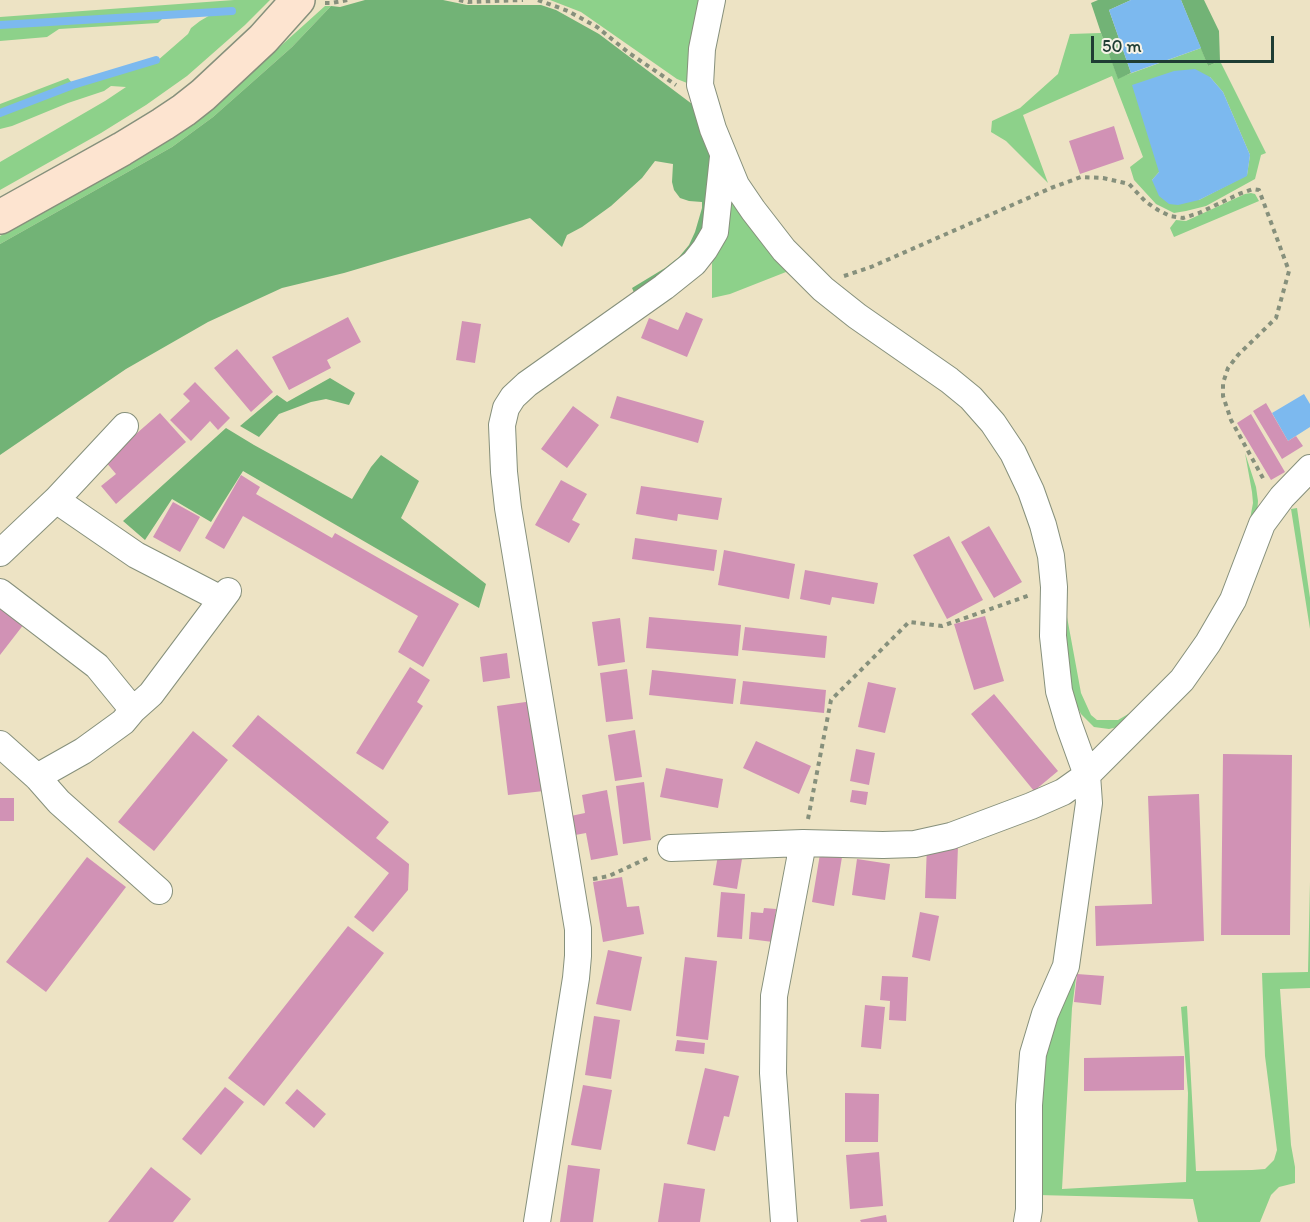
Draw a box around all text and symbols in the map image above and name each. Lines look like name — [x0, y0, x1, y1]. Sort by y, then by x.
scale bar — [1094, 24, 1277, 62]
text: 50 m — [1102, 35, 1142, 57]

